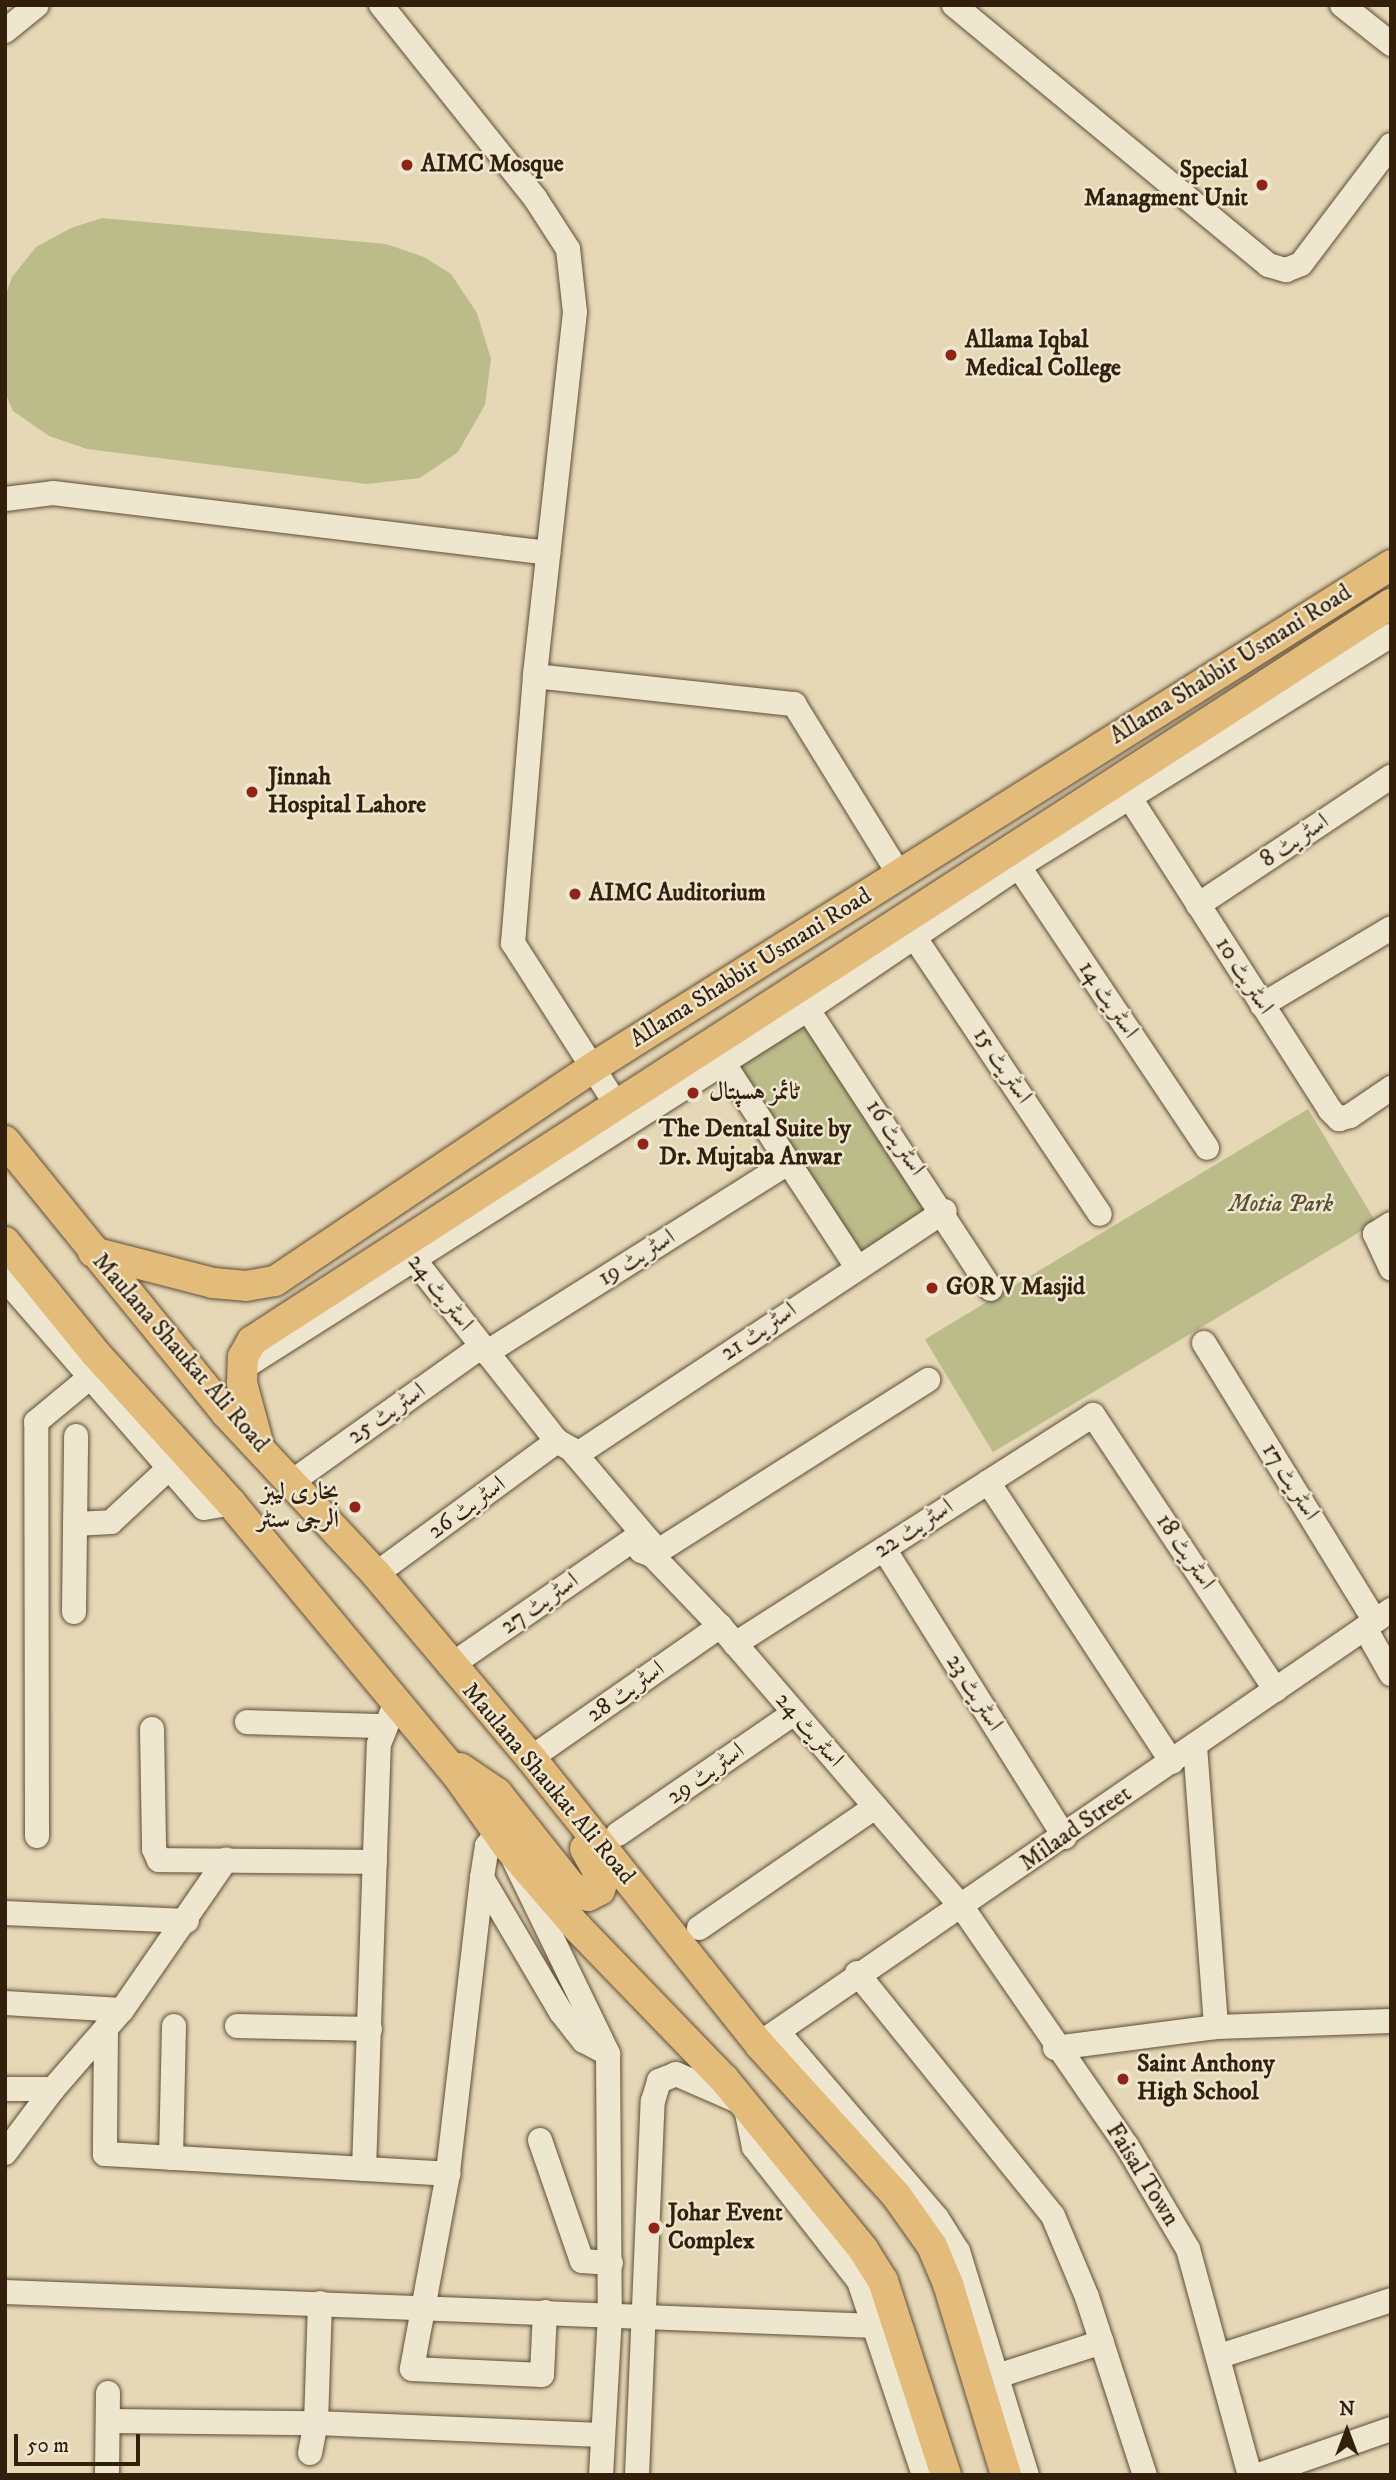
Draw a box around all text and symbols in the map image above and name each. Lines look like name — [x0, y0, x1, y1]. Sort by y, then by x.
place label: AIMC Mosque — [421, 151, 564, 179]
marker: AIMC Mosque — [399, 157, 415, 173]
place label: Special Managment Unit — [1084, 157, 1248, 213]
marker: Special Managment Unit — [1254, 177, 1270, 193]
place label: Allama Iqbal Medical College — [965, 327, 1121, 383]
marker: Allama Iqbal Medical College — [943, 347, 959, 363]
street label: Allama Shabbir Usmani Road — [1105, 579, 1357, 751]
place label: Jinnah Hospital Lahore — [268, 764, 426, 820]
marker: Jinnah Hospital Lahore — [242, 782, 262, 802]
street label: اسٹریٹ 8 — [1255, 808, 1335, 874]
place label: AIMC Auditorium — [589, 880, 766, 908]
street label: Allama Shabbir Usmani Road — [625, 882, 877, 1054]
marker: AIMC Auditorium — [567, 886, 583, 902]
street label: اسٹریٹ 10 — [1208, 932, 1280, 1020]
street label: اسٹریٹ 14 — [1072, 956, 1144, 1044]
street label: اسٹریٹ 15 — [966, 1023, 1038, 1109]
place label: ٹائمز ہسپتال — [709, 1079, 799, 1107]
marker: ٹائمز ہسپتال — [683, 1083, 703, 1103]
street label: اسٹریٹ 16 — [859, 1094, 931, 1182]
place label: The Dental Suite by Dr. Mujtaba Anwar — [659, 1116, 851, 1172]
marker: The Dental Suite by Dr. Mujtaba Anwar — [633, 1134, 653, 1154]
park label: Motia Park — [1229, 1191, 1333, 1219]
street label: اسٹریٹ 19 — [593, 1223, 681, 1293]
street label: Maulana Shaukat Ali Road — [86, 1248, 274, 1458]
street label: اسٹریٹ 24 — [401, 1249, 479, 1337]
place label: GOR V Masjid — [946, 1274, 1085, 1302]
marker: GOR V Masjid — [924, 1280, 940, 1296]
street label: اسٹریٹ 21 — [716, 1296, 802, 1368]
street label: اسٹریٹ 25 — [343, 1377, 431, 1451]
street label: اسٹریٹ 17 — [1255, 1438, 1325, 1526]
street label: اسٹریٹ 26 — [423, 1470, 511, 1546]
place label: بخاری لیبز الرجی سنٹر — [258, 1479, 339, 1535]
street label: اسٹریٹ 22 — [869, 1493, 959, 1565]
marker: بخاری لیبز الرجی سنٹر — [345, 1497, 365, 1517]
street label: اسٹریٹ 18 — [1149, 1508, 1221, 1596]
street label: اسٹریٹ 27 — [495, 1567, 585, 1641]
street label: اسٹریٹ 23 — [939, 1649, 1009, 1737]
street label: اسٹریٹ 28 — [581, 1655, 671, 1729]
street label: Maulana Shaukat Ali Road — [455, 1677, 641, 1891]
street label: اسٹریٹ 24 — [768, 1686, 850, 1774]
street label: اسٹریٹ 29 — [661, 1737, 751, 1811]
street label: Milaad Street — [1015, 1780, 1137, 1878]
place label: Saint Anthony High School — [1137, 2051, 1275, 2107]
marker: Saint Anthony High School — [1115, 2071, 1131, 2087]
street label: Faisal Town — [1099, 2118, 1185, 2232]
place label: Johar Event Complex — [668, 2200, 783, 2256]
marker: Johar Event Complex — [646, 2220, 662, 2236]
north arrow — [1312, 2396, 1382, 2466]
text: N — [1339, 2398, 1355, 2421]
scale bar — [18, 2420, 144, 2464]
text: 50 m — [27, 2433, 69, 2459]

